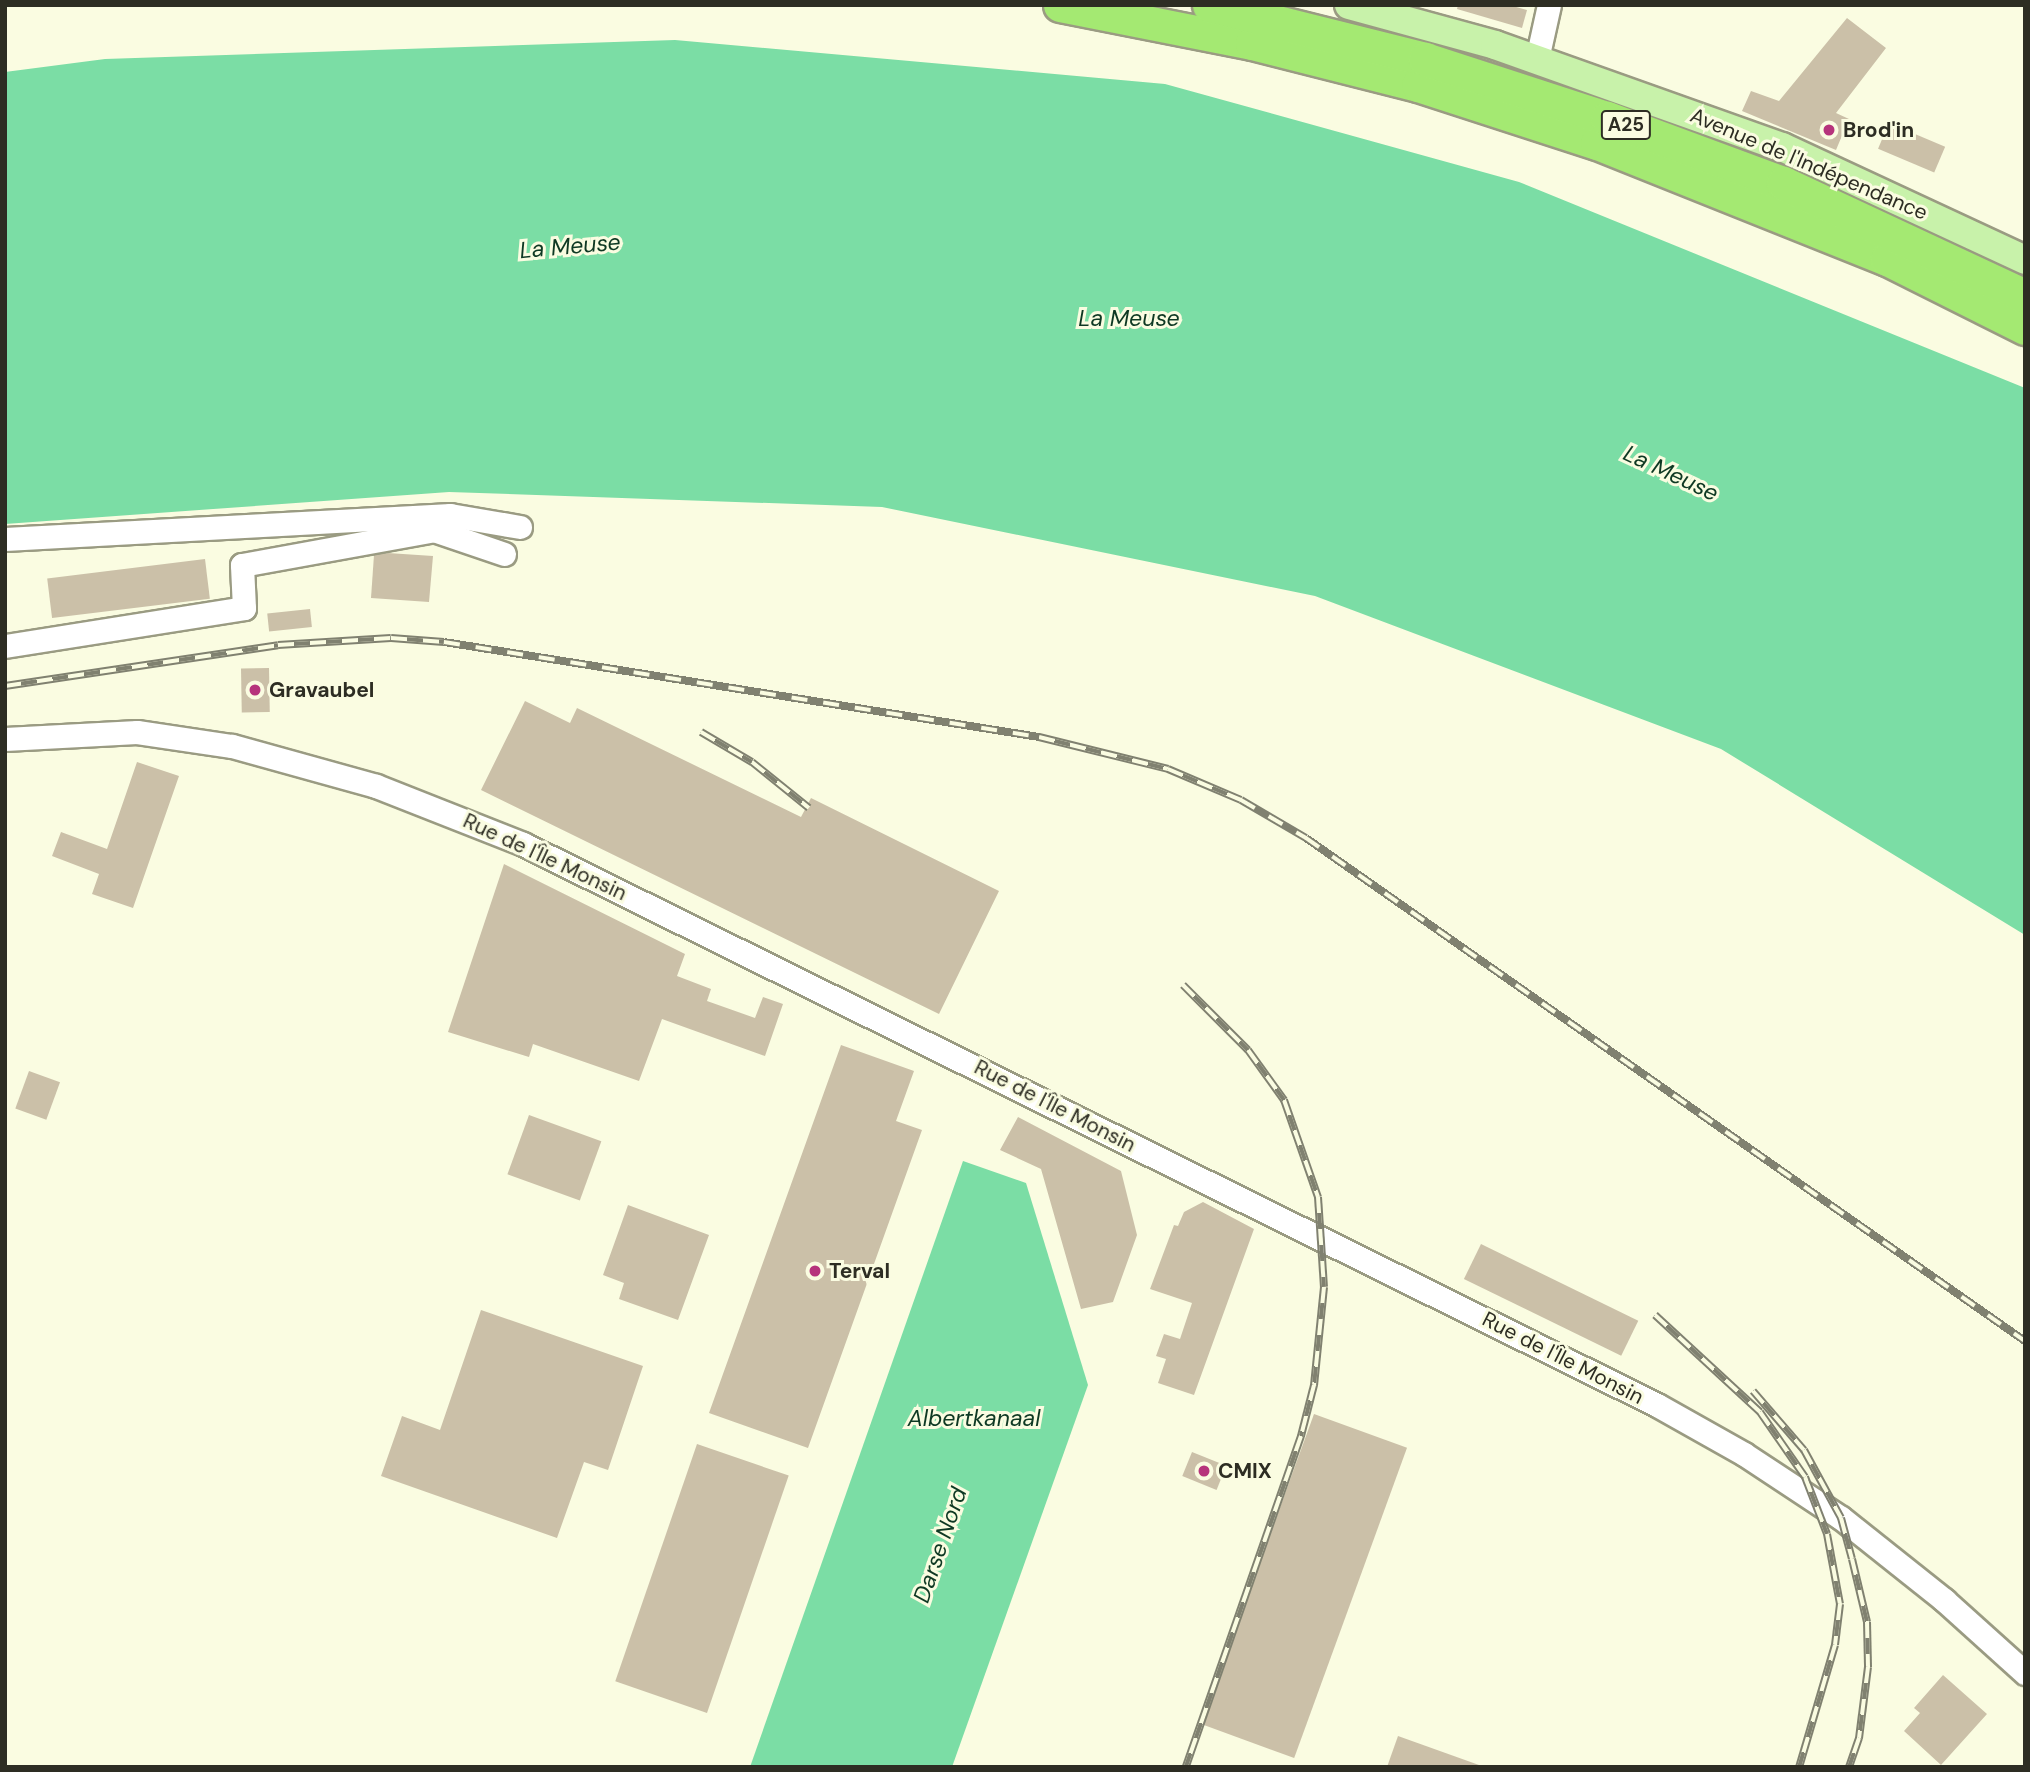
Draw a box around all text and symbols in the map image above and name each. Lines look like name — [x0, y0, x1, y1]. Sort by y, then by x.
street label: Avenue de l'Indépendance — [1687, 103, 1931, 225]
road number: A25 — [1600, 110, 1652, 140]
place label: Brod'in — [1843, 117, 1914, 143]
marker: Brod'in — [1821, 122, 1837, 138]
water label: La Meuse — [518, 228, 622, 264]
water label: La Meuse — [1078, 304, 1180, 332]
water label: La Meuse — [1619, 439, 1723, 507]
place label: Gravaubel — [269, 677, 374, 703]
marker: Gravaubel — [247, 682, 263, 698]
street label: Rue de l'Île Monsin — [459, 808, 631, 906]
street label: Rue de l'Île Monsin — [970, 1054, 1140, 1158]
place label: Terval — [829, 1258, 890, 1284]
marker: Terval — [807, 1263, 823, 1279]
street label: Rue de l'Île Monsin — [1478, 1306, 1648, 1410]
water label: Albertkanaal — [908, 1404, 1040, 1432]
place label: CMIX — [1218, 1458, 1272, 1484]
marker: CMIX — [1196, 1463, 1212, 1479]
water label: Darse Nord — [907, 1484, 973, 1606]

